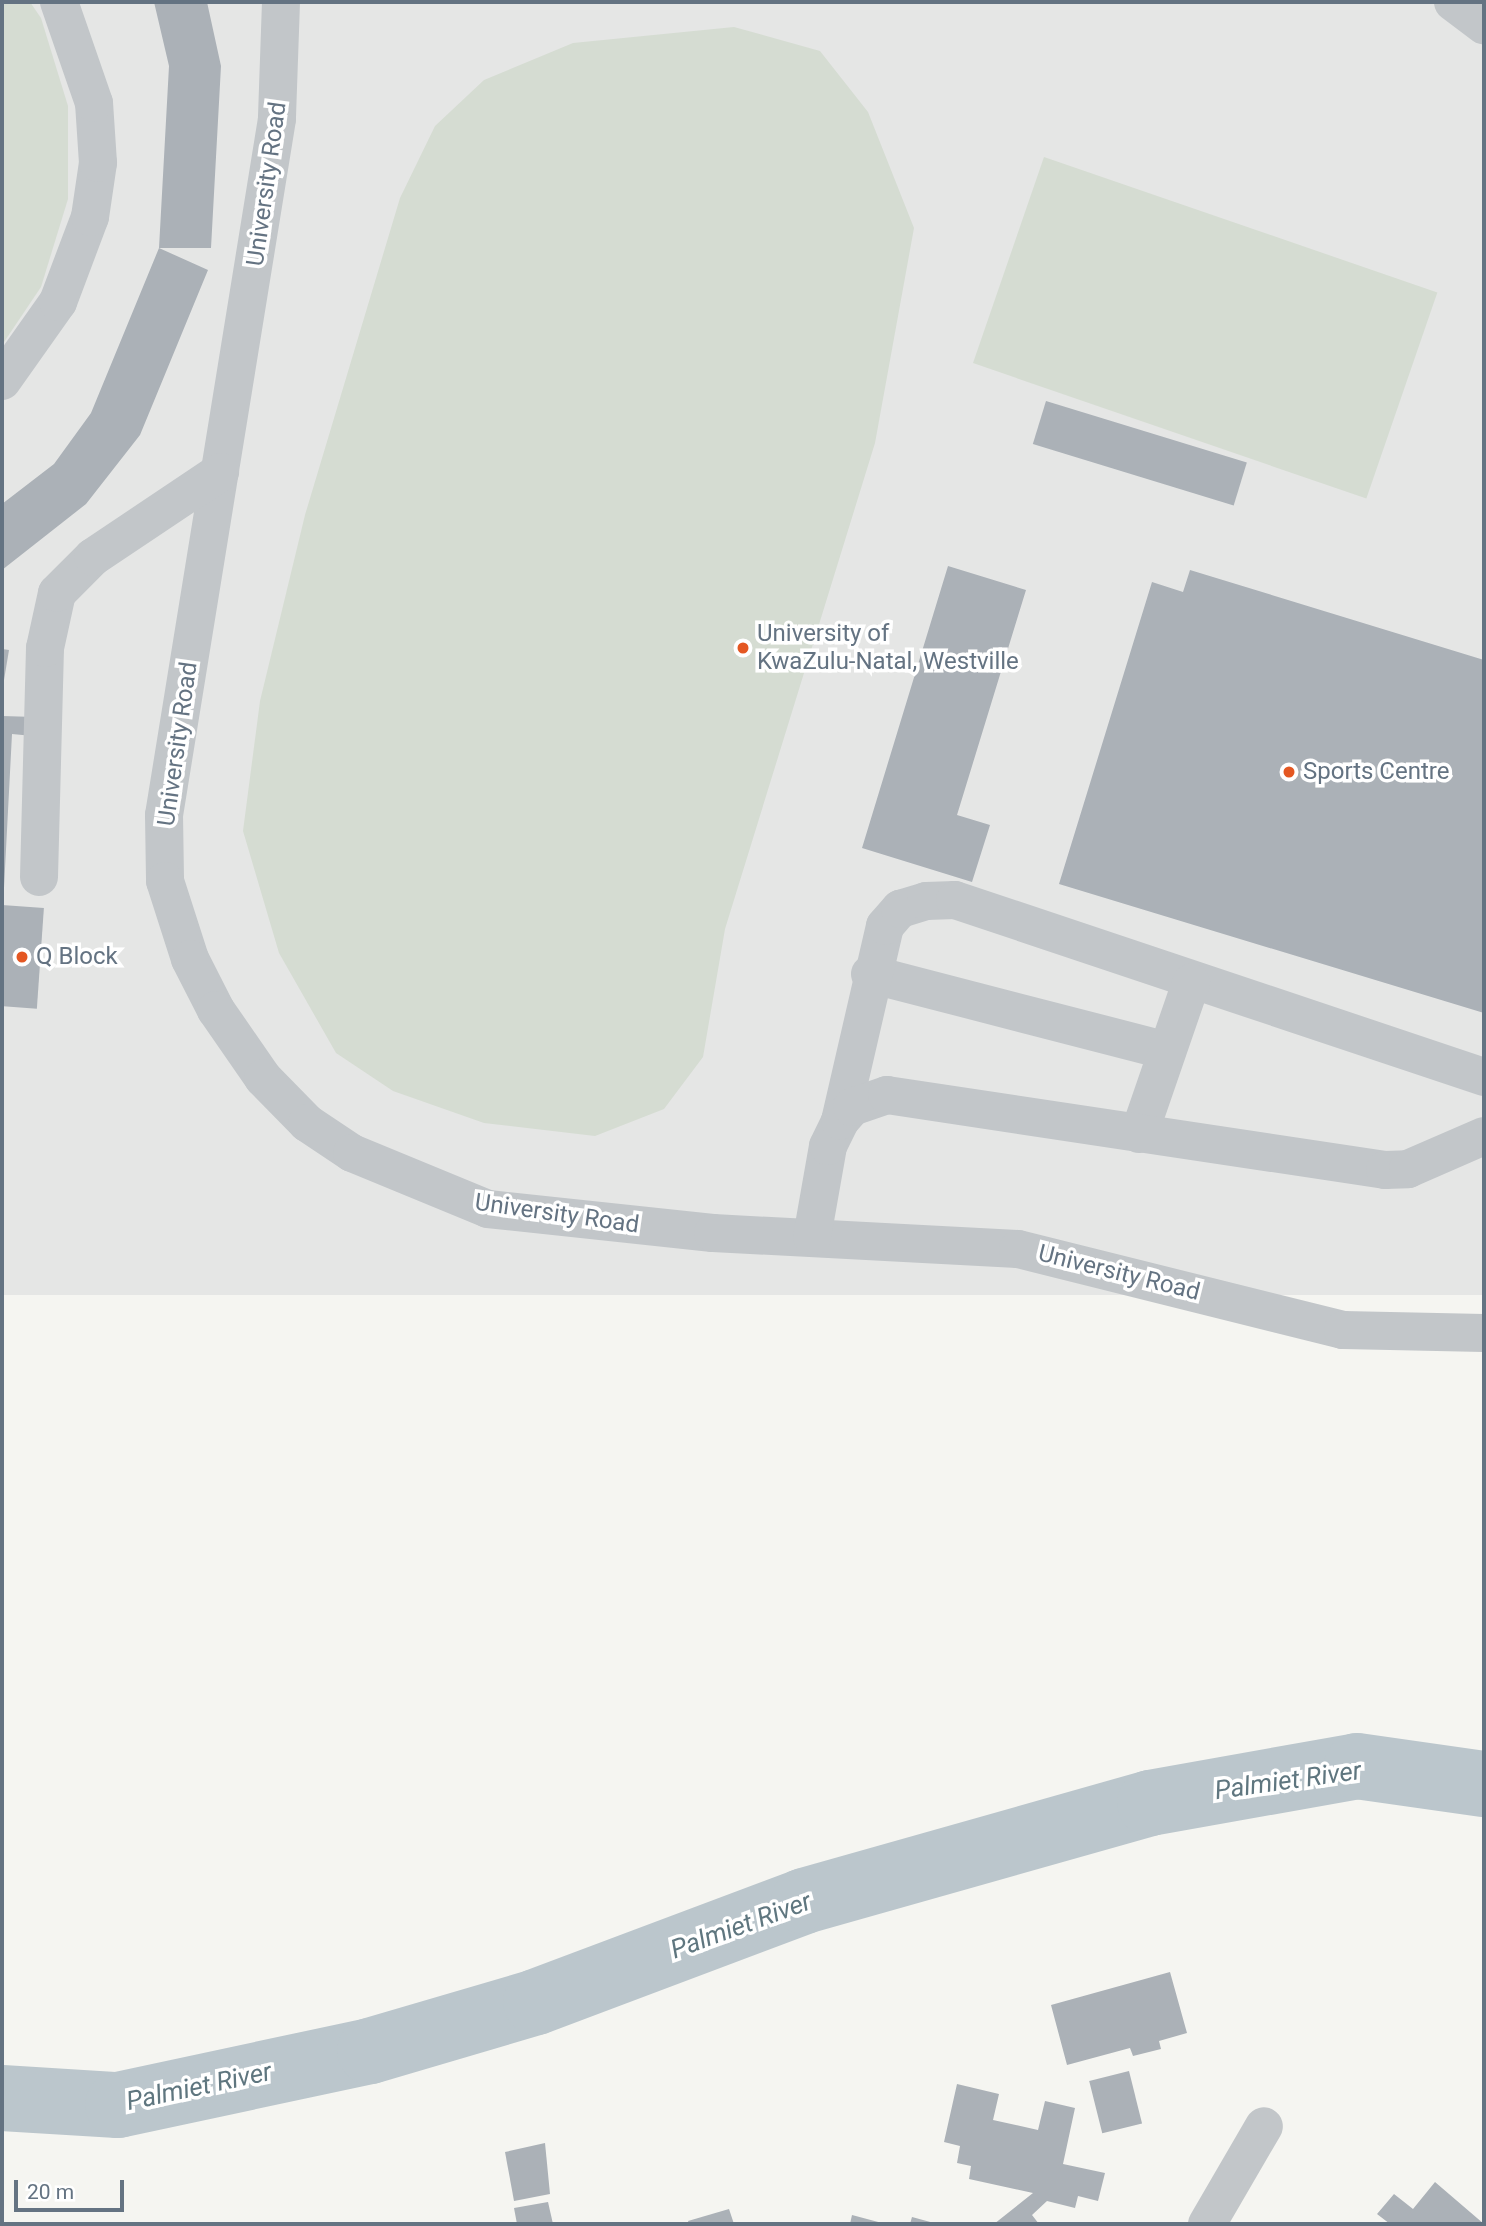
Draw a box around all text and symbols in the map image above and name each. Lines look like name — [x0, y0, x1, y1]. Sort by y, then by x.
street label: University Road — [241, 100, 293, 268]
place label: University of KwaZulu-Natal, Westville — [757, 620, 1019, 676]
marker: University of KwaZulu-Natal, Westville — [735, 640, 751, 656]
street label: University Road — [152, 660, 204, 828]
place label: Sports Centre — [1303, 758, 1449, 786]
marker: Sports Centre — [1281, 764, 1297, 780]
place label: Q Block — [36, 943, 118, 971]
marker: Q Block — [14, 949, 30, 965]
street label: University Road — [473, 1188, 641, 1240]
street label: University Road — [1035, 1239, 1203, 1307]
water label: Palmiet River — [1213, 1755, 1363, 1807]
water label: Palmiet River — [666, 1886, 816, 1966]
water label: Palmiet River — [124, 2056, 274, 2118]
scale bar — [18, 2166, 128, 2210]
text: 20 m — [27, 2180, 74, 2204]

